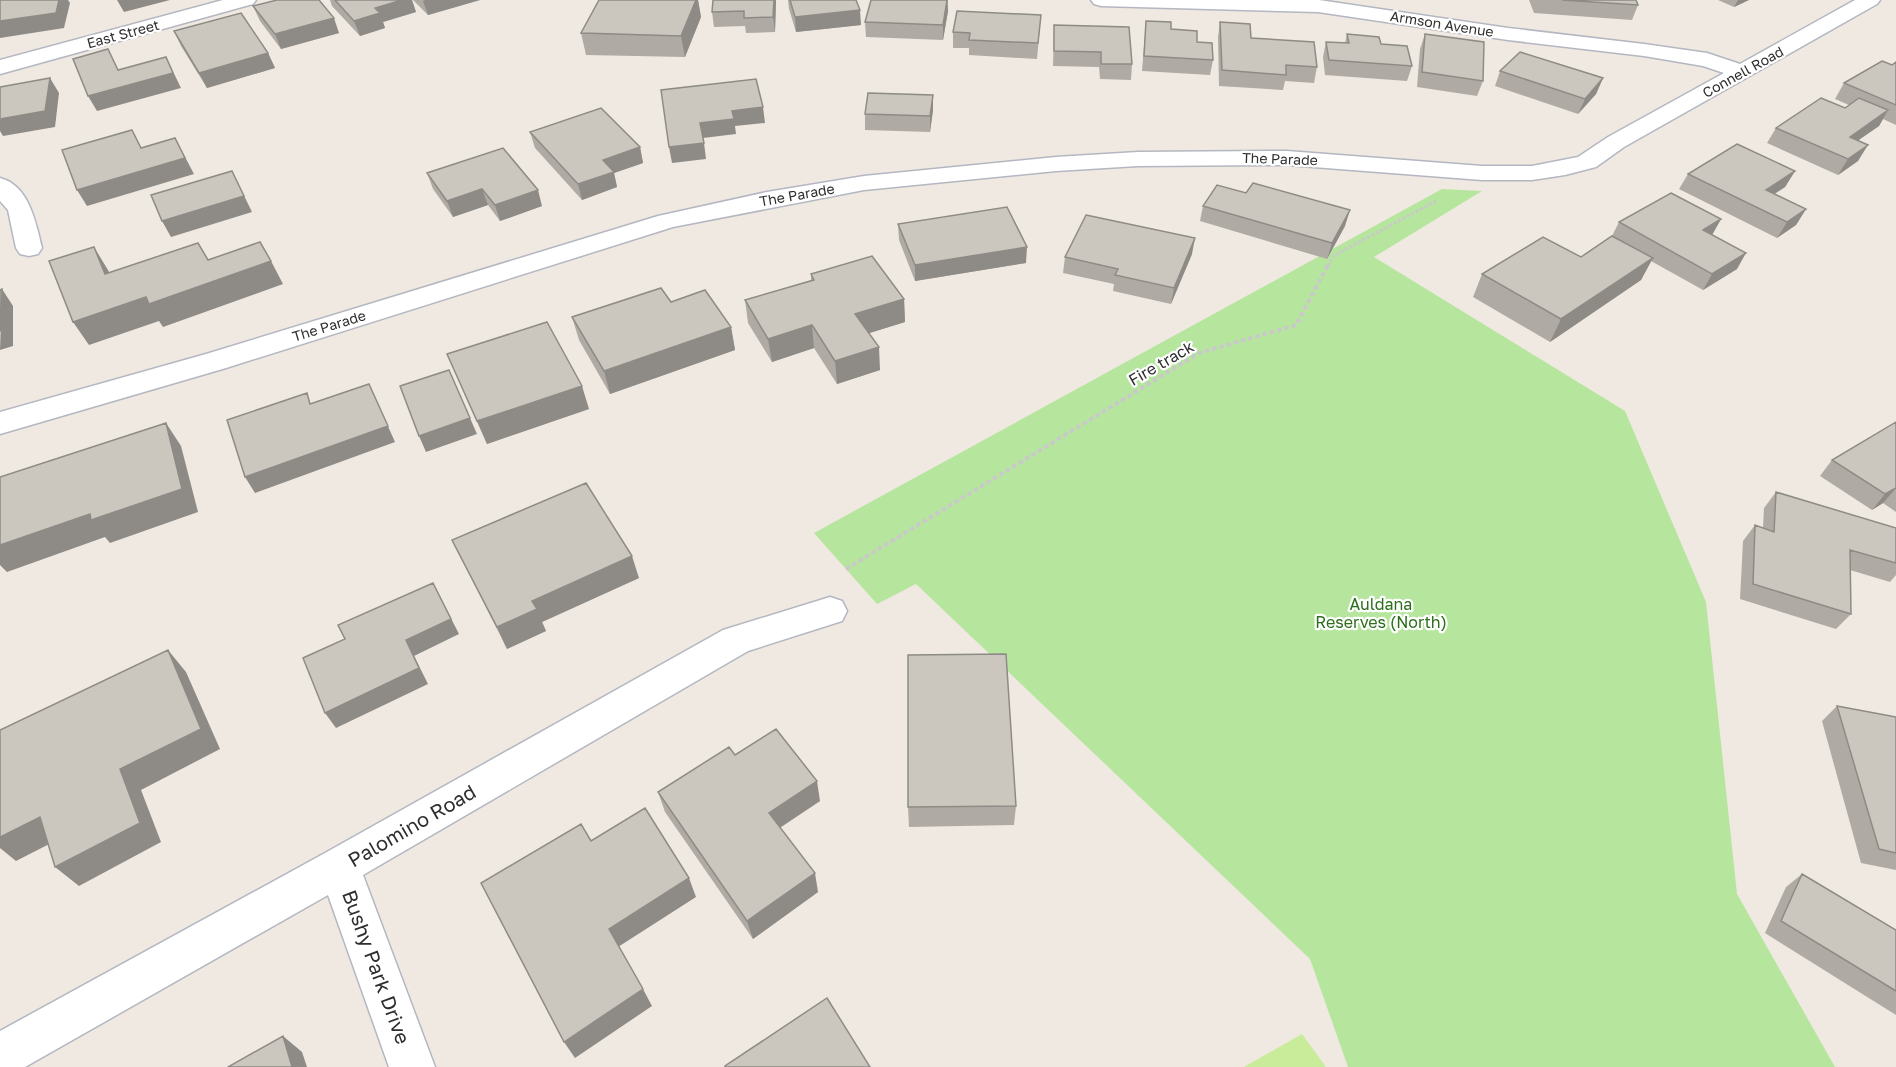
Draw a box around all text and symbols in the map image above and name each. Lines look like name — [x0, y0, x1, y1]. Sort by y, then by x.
street label: Armson Avenue — [1389, 7, 1495, 40]
street label: East Street — [85, 16, 161, 51]
street label: Connell Road — [1699, 42, 1786, 101]
street label: The Parade — [1242, 149, 1318, 168]
street label: The Parade — [758, 180, 836, 209]
street label: The Parade — [290, 306, 368, 345]
street label: Fire track — [1125, 336, 1197, 390]
park label: Auldana Reserves (North) — [1315, 594, 1447, 632]
street label: Palomino Road — [343, 779, 480, 871]
street label: Bushy Park Drive — [338, 886, 416, 1047]

